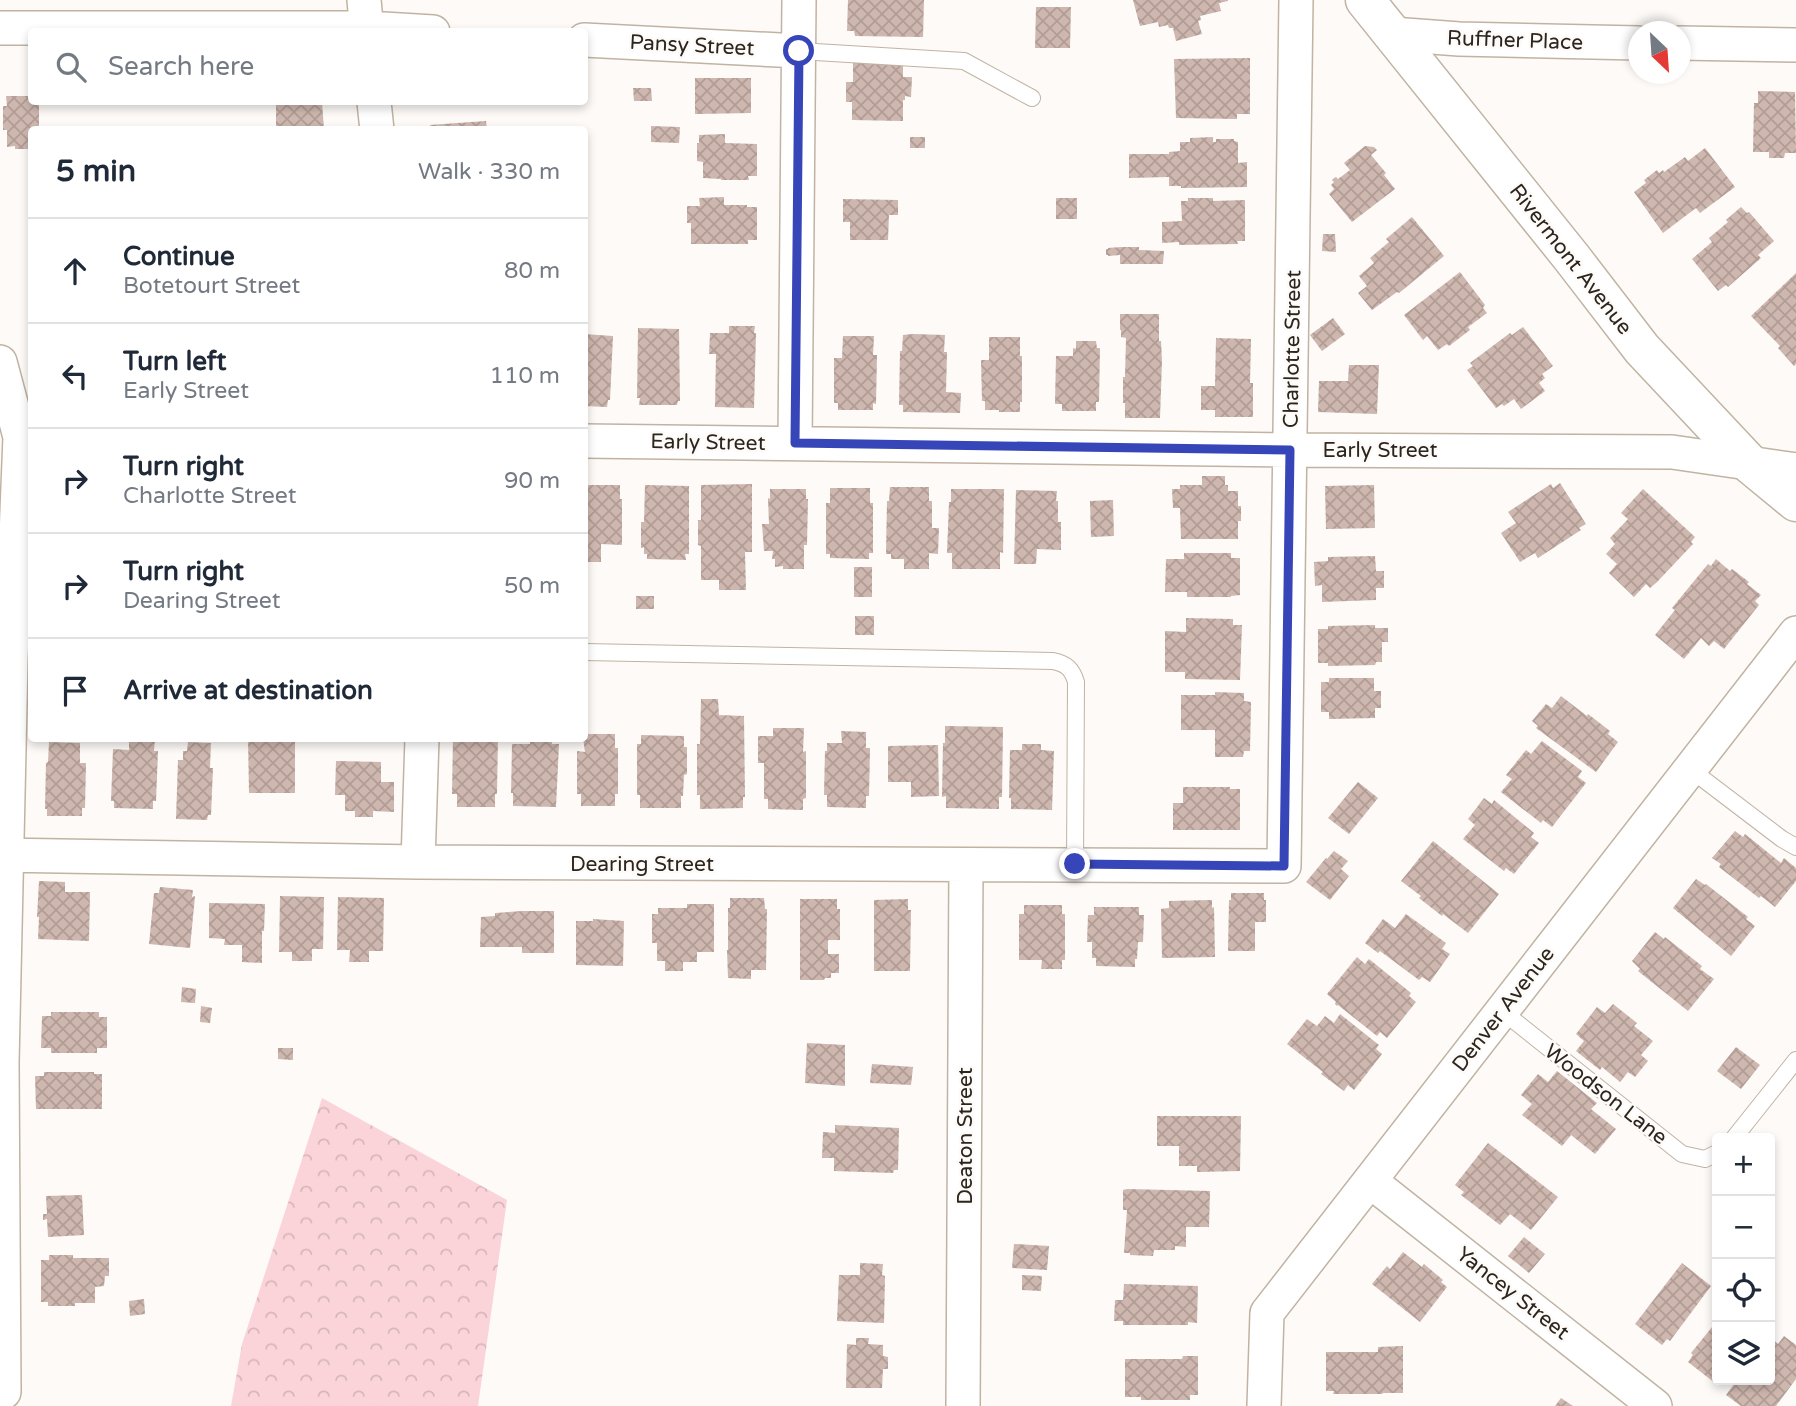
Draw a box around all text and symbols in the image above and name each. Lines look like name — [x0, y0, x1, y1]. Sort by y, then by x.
north arrow — [1628, 21, 1691, 84]
street label: Ruffner Place — [1446, 26, 1584, 55]
search box — [28, 28, 588, 105]
street label: Pansy Street — [629, 30, 755, 61]
route start — [783, 35, 814, 66]
icon: search — [52, 48, 90, 86]
text: Search here — [108, 51, 254, 82]
text: 5 min — [56, 153, 136, 190]
text: Walk · 330 m — [418, 158, 560, 186]
street label: Rivermont Avenue — [1504, 179, 1637, 340]
text: Continue — [123, 241, 235, 272]
icon: ahead — [56, 252, 94, 290]
text: 80 m — [504, 257, 560, 285]
street label: Charlotte Street — [1279, 270, 1306, 428]
text: Botetourt Street — [123, 272, 300, 300]
text: Turn left — [123, 346, 226, 377]
icon: left — [56, 357, 94, 395]
text: 110 m — [490, 362, 560, 390]
text: Early Street — [123, 377, 249, 405]
street label: Early Street — [650, 429, 766, 456]
street label: Early Street — [1322, 438, 1438, 463]
text: Turn right — [123, 451, 244, 482]
icon: right — [56, 462, 94, 500]
text: 90 m — [504, 467, 560, 495]
text: Charlotte Street — [123, 482, 297, 510]
text: Turn right — [123, 556, 244, 587]
icon: right — [56, 567, 94, 605]
text: 50 m — [504, 572, 560, 600]
text: Dearing Street — [123, 587, 281, 615]
icon: arrive — [56, 672, 94, 710]
text: Arrive at destination — [123, 675, 373, 706]
route end — [1059, 848, 1090, 879]
street label: Dearing Street — [570, 852, 714, 877]
street label: Denver Avenue — [1447, 942, 1560, 1077]
street label: Woodson Lane — [1539, 1039, 1672, 1150]
street label: Deaton Street — [953, 1067, 978, 1205]
map controls — [1712, 1133, 1775, 1385]
button: + — [1712, 1133, 1775, 1196]
button: − — [1712, 1196, 1775, 1259]
street label: Yancey Street — [1451, 1242, 1574, 1345]
button: locate — [1712, 1259, 1775, 1322]
button: layers — [1712, 1322, 1775, 1385]

